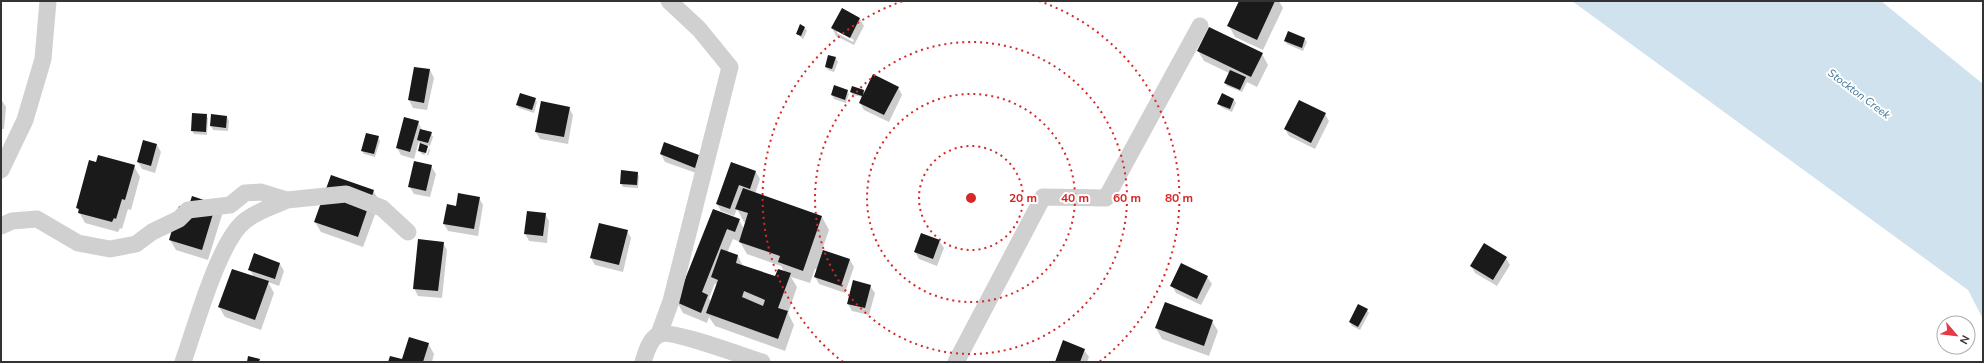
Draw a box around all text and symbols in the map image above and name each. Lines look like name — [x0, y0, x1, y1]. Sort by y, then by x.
water label: Stockton Creek — [1825, 66, 1894, 123]
text: 20 m — [1009, 190, 1037, 206]
text: 40 m — [1061, 190, 1089, 206]
text: 60 m — [1113, 190, 1141, 206]
text: 80 m — [1165, 190, 1193, 206]
centre of rings — [964, 191, 978, 205]
north arrow — [1936, 315, 1976, 355]
text: N — [1956, 332, 1973, 347]

